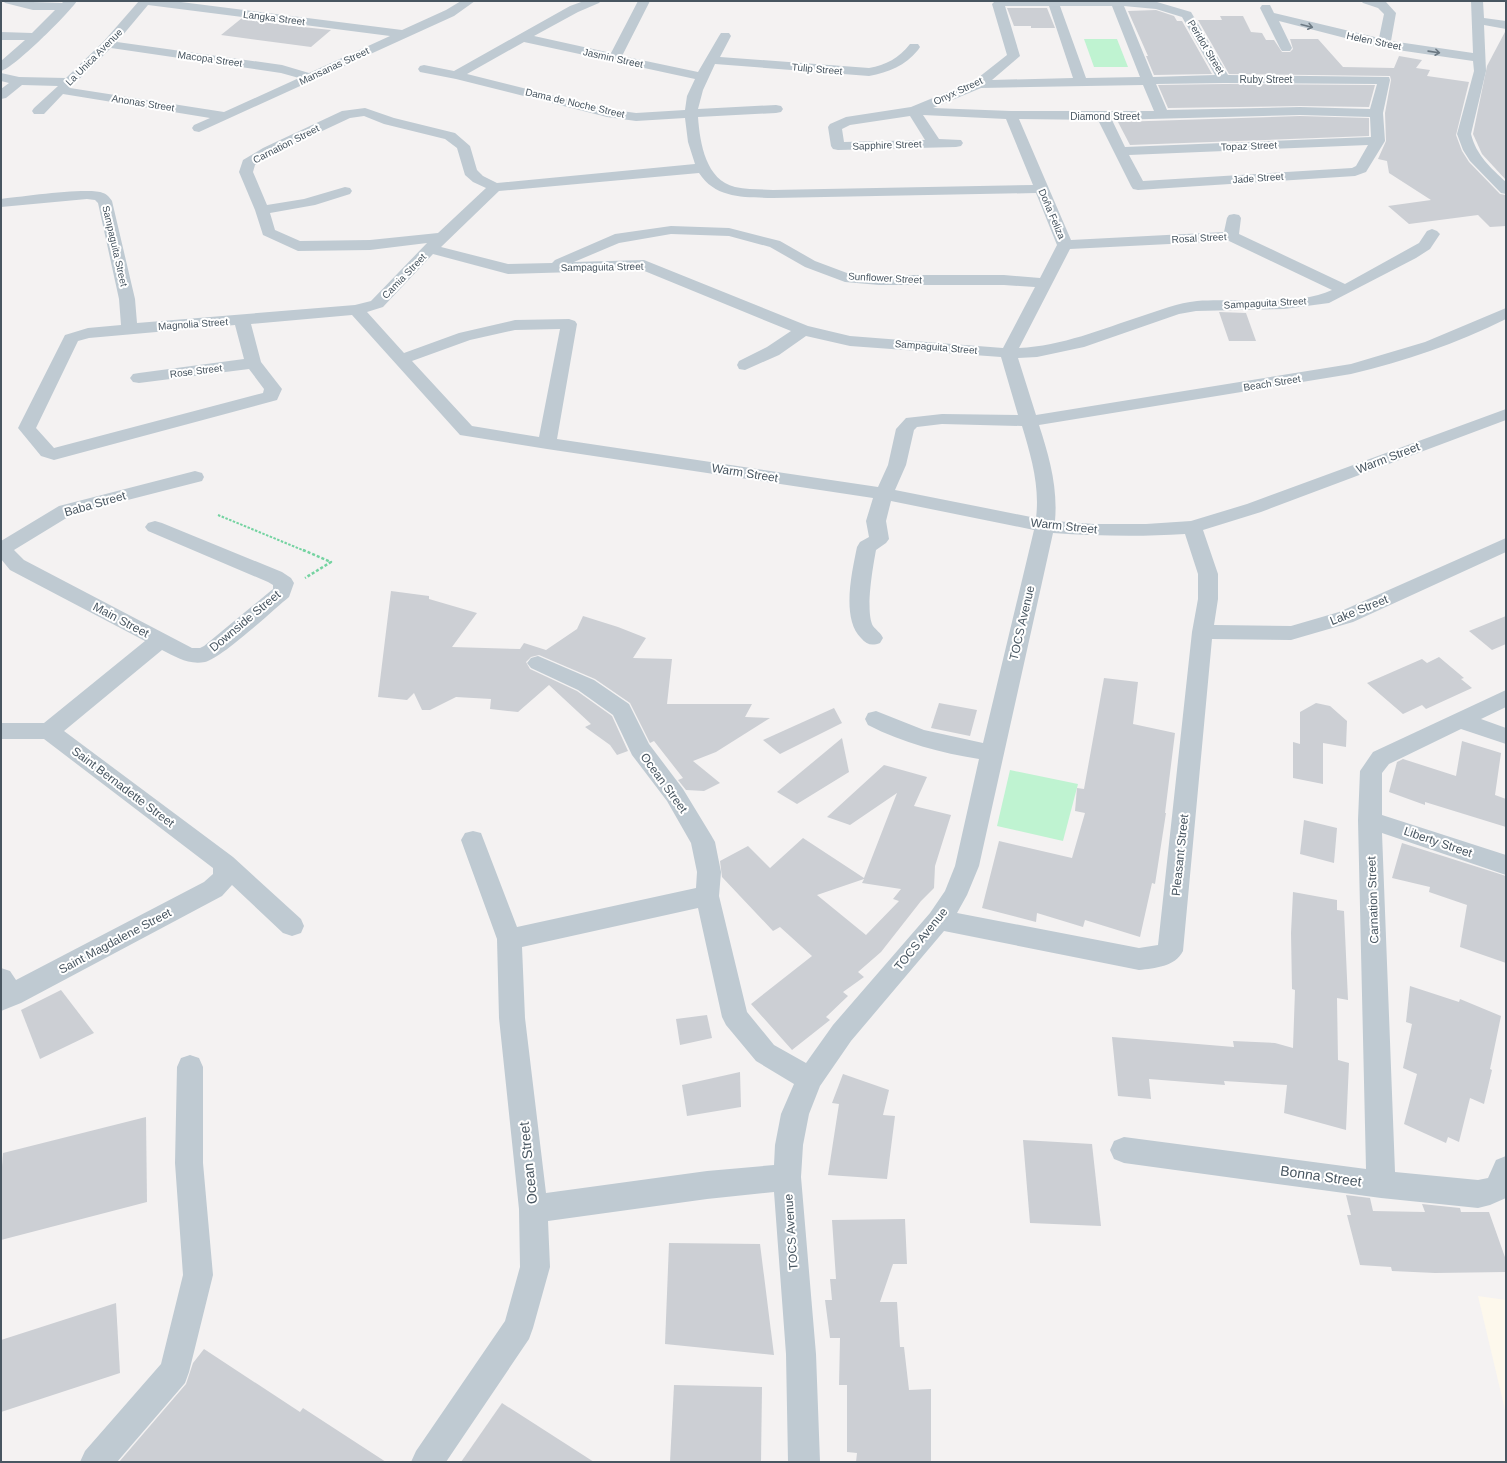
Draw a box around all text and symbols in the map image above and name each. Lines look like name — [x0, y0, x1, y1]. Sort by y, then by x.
street label: Langka Street — [242, 9, 306, 27]
street label: Peridot Street — [1186, 18, 1227, 76]
one-way arrow — [1300, 22, 1313, 30]
street label: La Unica Avenue — [63, 26, 125, 88]
street label: Helen Street — [1346, 30, 1403, 52]
street label: Mansanas Street — [297, 45, 371, 87]
street label: Jasmin Street — [582, 46, 644, 70]
one-way arrow — [1427, 48, 1440, 56]
street label: Macopa Street — [177, 49, 243, 69]
street label: Tulip Street — [791, 61, 843, 77]
street label: Ruby Street — [1240, 74, 1293, 85]
street label: Onyx Street — [932, 75, 984, 107]
street label: Dama de Noche Street — [524, 86, 626, 120]
street label: Anonas Street — [111, 93, 175, 113]
street label: Diamond Street — [1070, 111, 1140, 122]
street label: Carnation Street — [251, 122, 321, 165]
street label: Sapphire Street — [852, 138, 922, 152]
street label: Topaz Street — [1221, 140, 1277, 152]
street label: Jade Street — [1232, 171, 1284, 185]
street label: Doña Feliza — [1037, 187, 1068, 241]
street label: Sampaguita Street — [100, 204, 130, 288]
street label: Rosal Street — [1171, 231, 1227, 245]
street label: Camia Street — [380, 251, 428, 301]
street label: Sampaguita Street — [560, 261, 644, 273]
street label: Sunflower Street — [848, 271, 922, 285]
street label: Sampaguita Street — [1223, 295, 1307, 311]
street label: Magnolia Street — [158, 316, 229, 332]
street label: Sampaguita Street — [894, 338, 978, 356]
street label: Rose Street — [169, 362, 223, 380]
street label: Beach Street — [1243, 373, 1302, 393]
street label: Warm Street — [1354, 439, 1422, 477]
street label: Warm Street — [711, 461, 780, 485]
street label: Baba Street — [63, 488, 128, 519]
street label: Warm Street — [1030, 516, 1099, 537]
street label: TOCS Avenue — [1007, 584, 1037, 662]
street label: Downside Street — [207, 587, 284, 655]
street label: Lake Street — [1328, 592, 1391, 628]
street label: Main Street — [91, 599, 152, 641]
street label: Saint Bernadette Street — [69, 744, 178, 831]
street label: Ocean Street — [638, 750, 691, 816]
street label: Pleasant Street — [1169, 813, 1191, 897]
street label: Liberty Street — [1402, 824, 1475, 860]
street label: Carnation Street — [1364, 855, 1382, 944]
street label: Saint Magdalene Street — [56, 905, 174, 977]
street label: TOCS Avenue — [892, 905, 951, 973]
street label: Ocean Street — [516, 1121, 540, 1205]
street label: Bonna Street — [1279, 1162, 1363, 1190]
street label: TOCS Avenue — [781, 1193, 801, 1271]

